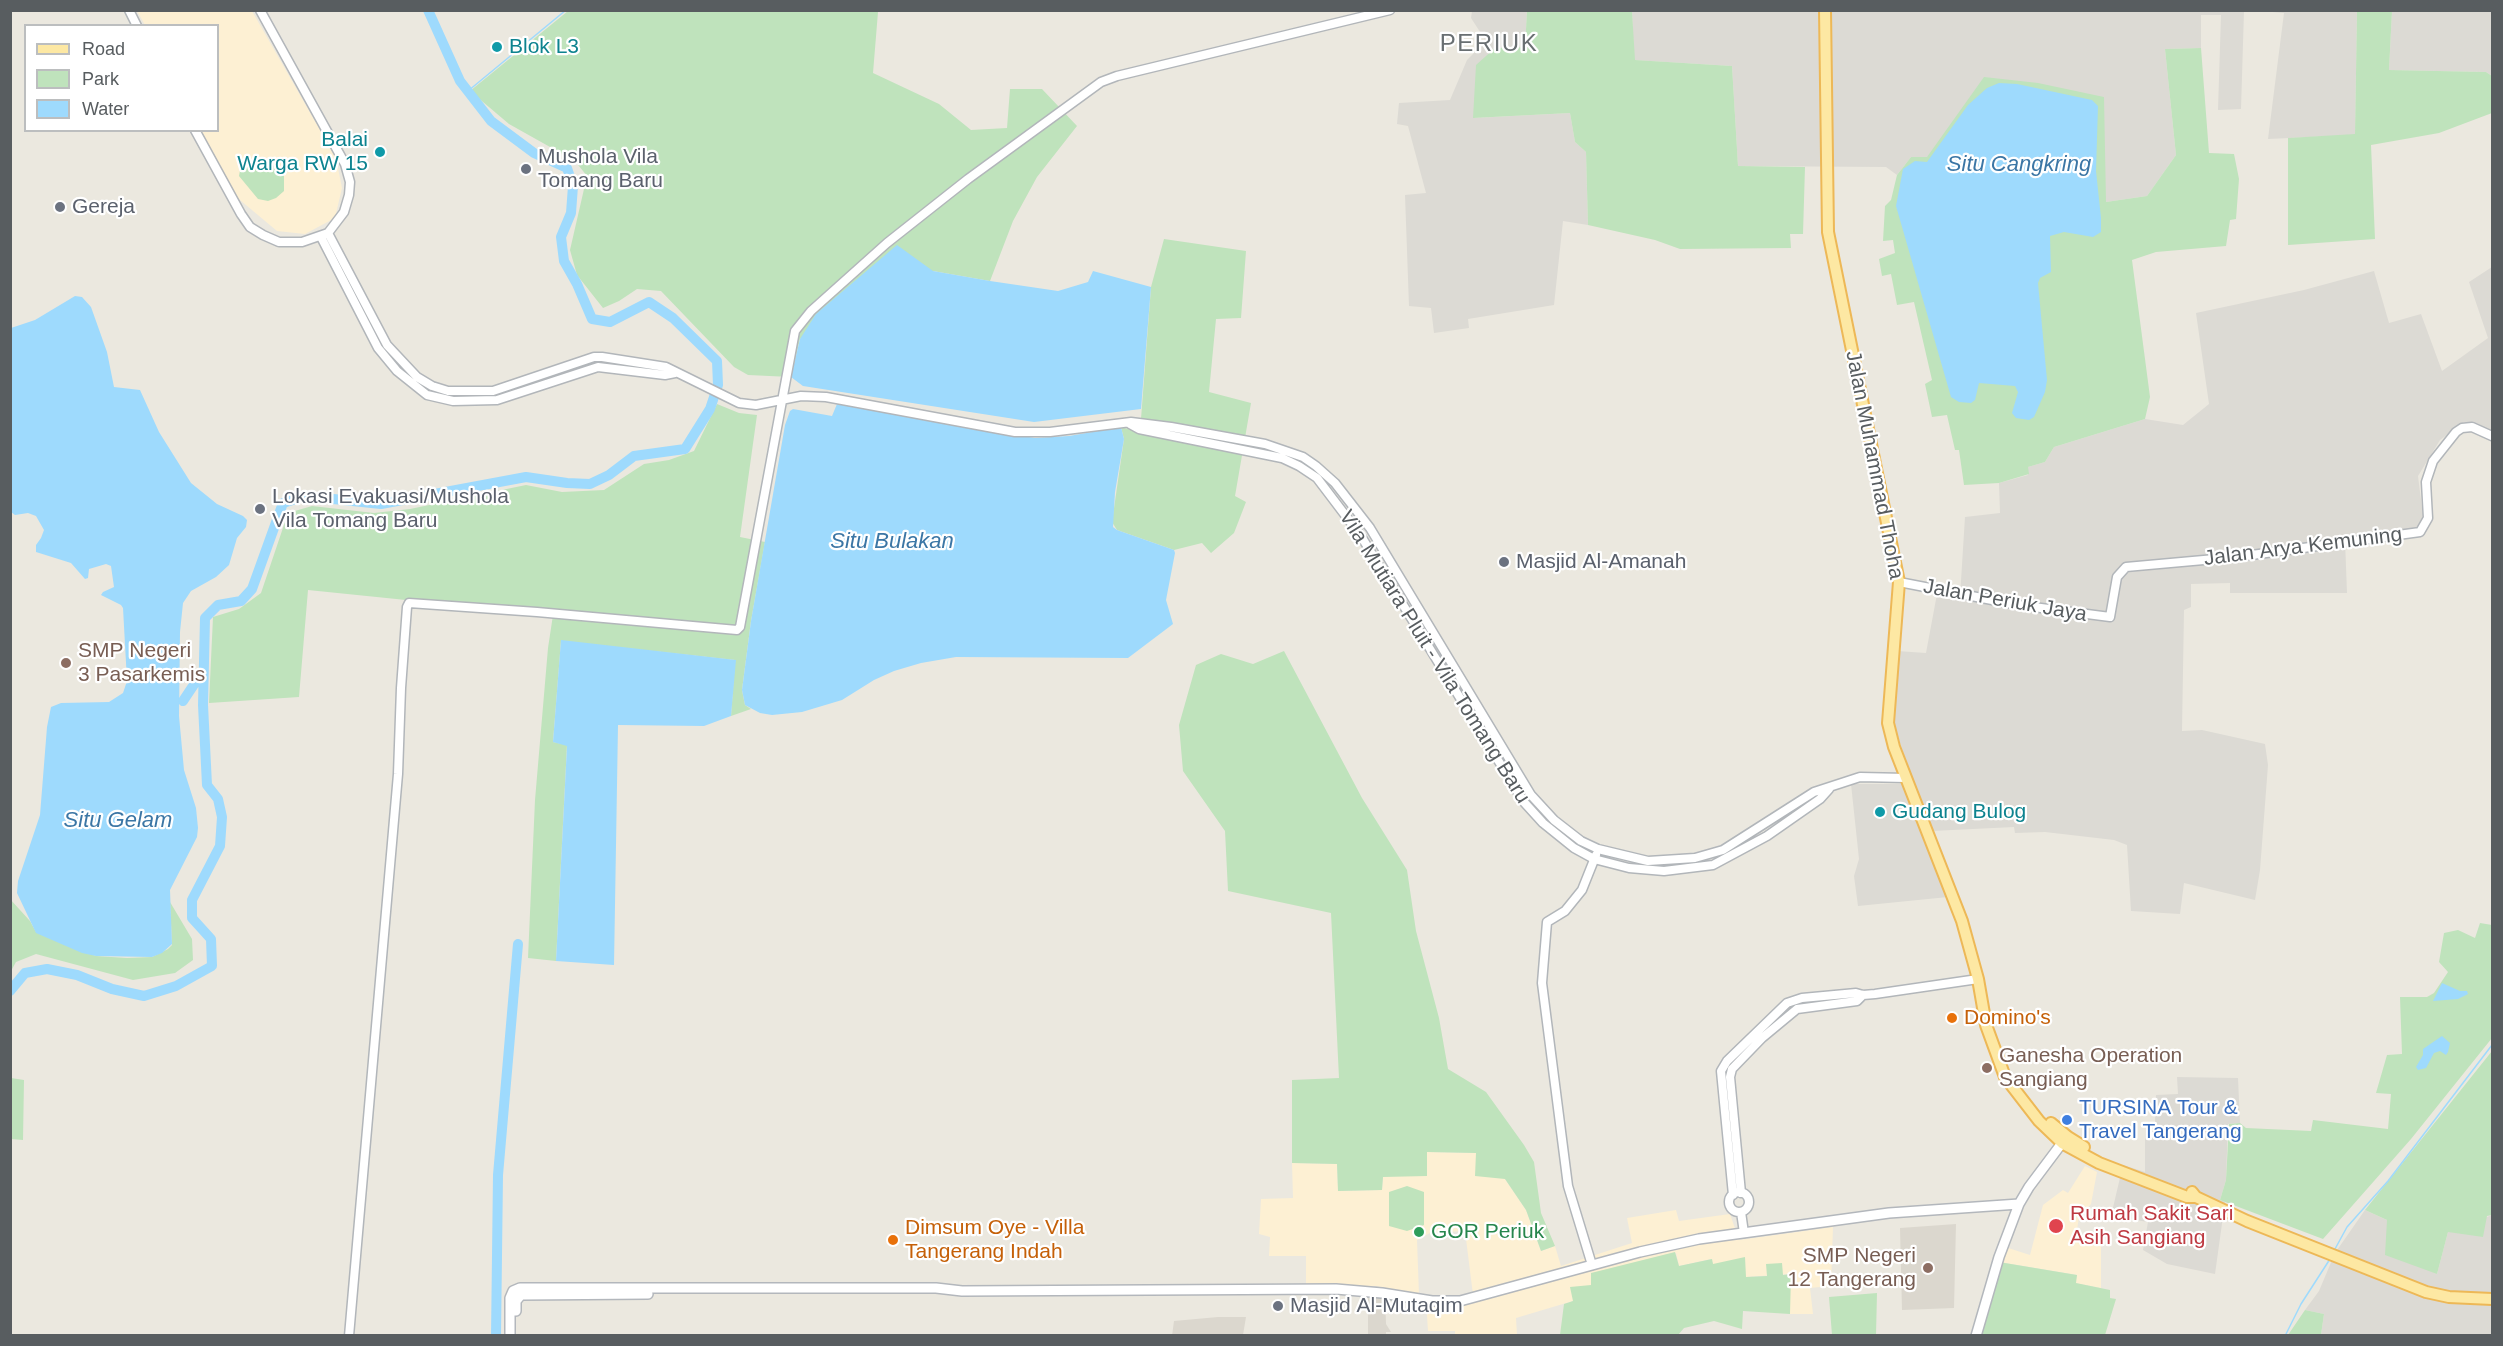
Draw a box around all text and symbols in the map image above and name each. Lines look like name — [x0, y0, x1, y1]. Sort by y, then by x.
legend — [24, 24, 219, 132]
district label: PERIUK — [1440, 30, 1538, 58]
place label: Blok L3 — [509, 34, 579, 60]
text: Road — [82, 39, 125, 59]
marker: Blok L3 — [490, 40, 504, 54]
text: Park — [82, 69, 119, 89]
text: Water — [82, 99, 129, 119]
place label: Balai Warga RW 15 — [237, 127, 368, 177]
place label: Mushola Vila Tomang Baru — [538, 144, 663, 194]
marker: Balai Warga RW 15 — [373, 145, 387, 159]
water label: Situ Cangkring — [1947, 152, 2091, 178]
marker: Mushola Vila Tomang Baru — [519, 162, 533, 176]
place label: Gereja — [72, 194, 135, 220]
marker: Gereja — [53, 200, 67, 214]
street label: Jalan Muhammad Thoha — [1839, 349, 1909, 581]
place label: Lokasi Evakuasi/Mushola Vila Tomang Baru — [272, 484, 509, 534]
marker: Lokasi Evakuasi/Mushola Vila Tomang Baru — [253, 502, 267, 516]
street label: Vila Mutiara Pluit - Vila Tomang Baru — [1333, 506, 1535, 808]
street label: Jalan Arya Kemuning — [2202, 522, 2404, 572]
water label: Situ Bulakan — [830, 529, 954, 555]
place label: Masjid Al-Amanah — [1516, 549, 1686, 575]
marker: Masjid Al-Amanah — [1497, 555, 1511, 569]
street label: Jalan Periuk Jaya — [1921, 574, 2089, 628]
place label: SMP Negeri 3 Pasarkemis — [78, 638, 205, 688]
marker: SMP Negeri 3 Pasarkemis — [59, 656, 73, 670]
place label: Gudang Bulog — [1892, 799, 2026, 825]
marker: Gudang Bulog — [1873, 805, 1887, 819]
water label: Situ Gelam — [64, 808, 172, 834]
place label: Domino's — [1964, 1005, 2051, 1031]
marker: Domino's — [1945, 1011, 1959, 1025]
place label: Ganesha Operation Sangiang — [1999, 1043, 2182, 1093]
marker: Ganesha Operation Sangiang — [1980, 1061, 1994, 1075]
place label: TURSINA Tour & Travel Tangerang — [2079, 1095, 2242, 1145]
marker: TURSINA Tour & Travel Tangerang — [2060, 1113, 2074, 1127]
place label: Rumah Sakit Sari Asih Sangiang — [2070, 1201, 2233, 1251]
place label: Dimsum Oye - Villa Tangerang Indah — [905, 1215, 1084, 1265]
marker: Rumah Sakit Sari Asih Sangiang — [2047, 1217, 2065, 1235]
place label: GOR Periuk — [1431, 1219, 1544, 1245]
marker: GOR Periuk — [1412, 1225, 1426, 1239]
marker: Dimsum Oye - Villa Tangerang Indah — [886, 1233, 900, 1247]
place label: SMP Negeri 12 Tangerang — [1788, 1243, 1916, 1293]
marker: SMP Negeri 12 Tangerang — [1921, 1261, 1935, 1275]
place label: Masjid Al-Mutaqim — [1290, 1293, 1463, 1319]
marker: Masjid Al-Mutaqim — [1271, 1299, 1285, 1313]

